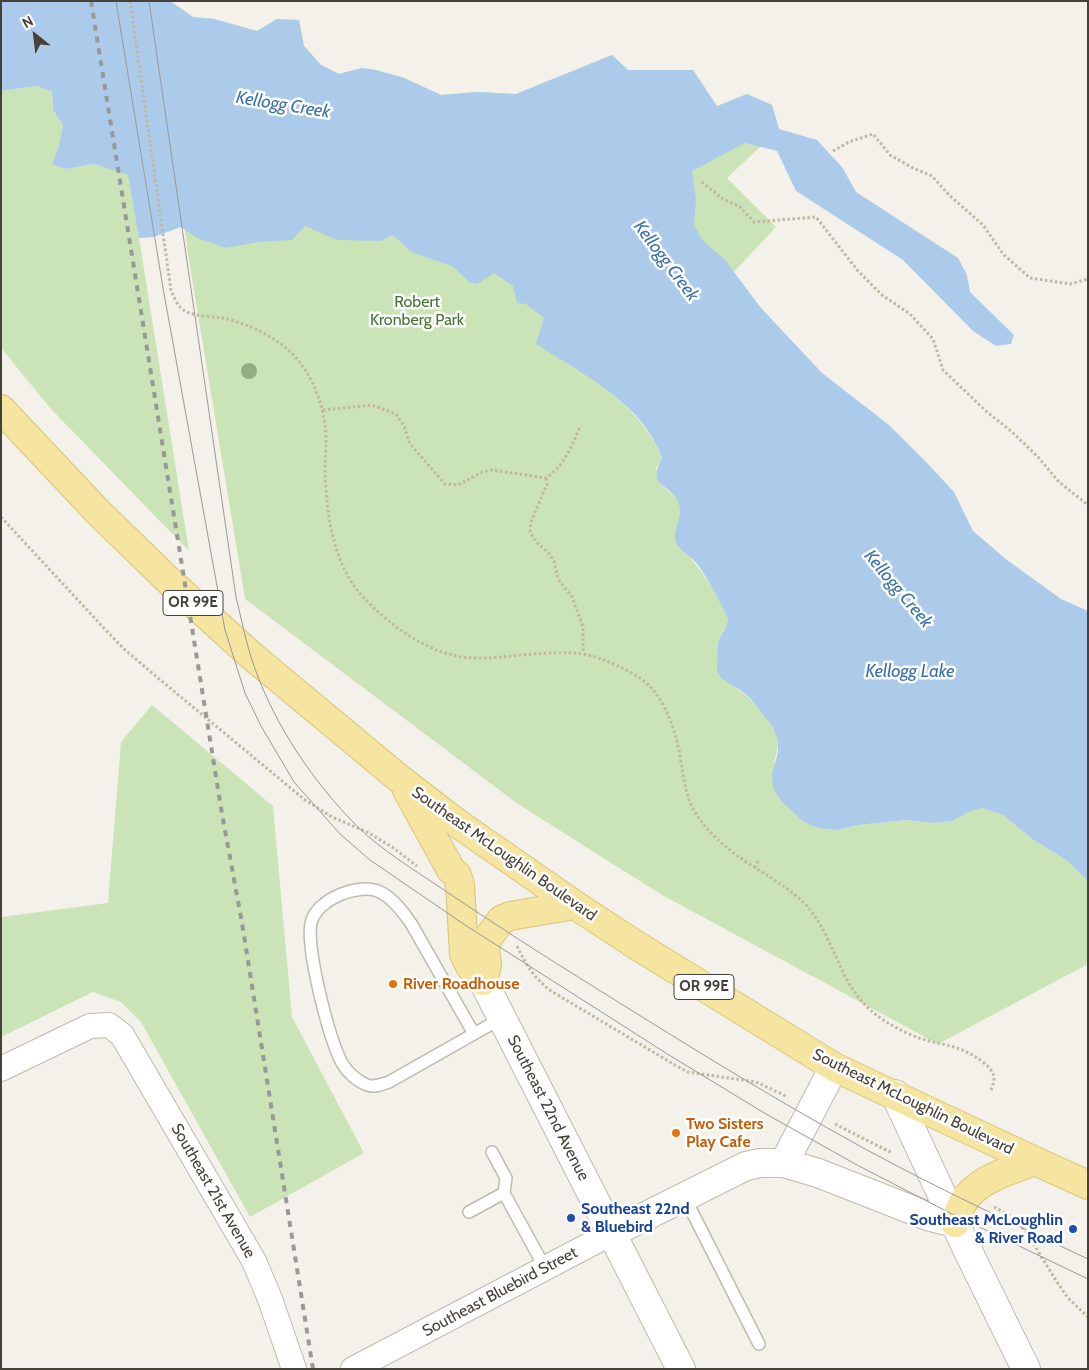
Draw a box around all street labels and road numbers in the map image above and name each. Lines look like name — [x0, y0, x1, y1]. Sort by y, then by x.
road number: OR 99E — [163, 590, 223, 616]
street label: Southeast McLoughlin Boulevard — [408, 783, 600, 925]
road number: OR 99E — [674, 974, 734, 1000]
street label: Southeast 22nd Avenue — [503, 1032, 593, 1184]
street label: Southeast McLoughlin Boulevard — [809, 1045, 1017, 1159]
street label: Southeast 21st Avenue — [167, 1120, 259, 1262]
street label: Southeast Bluebird Street — [419, 1243, 581, 1341]

